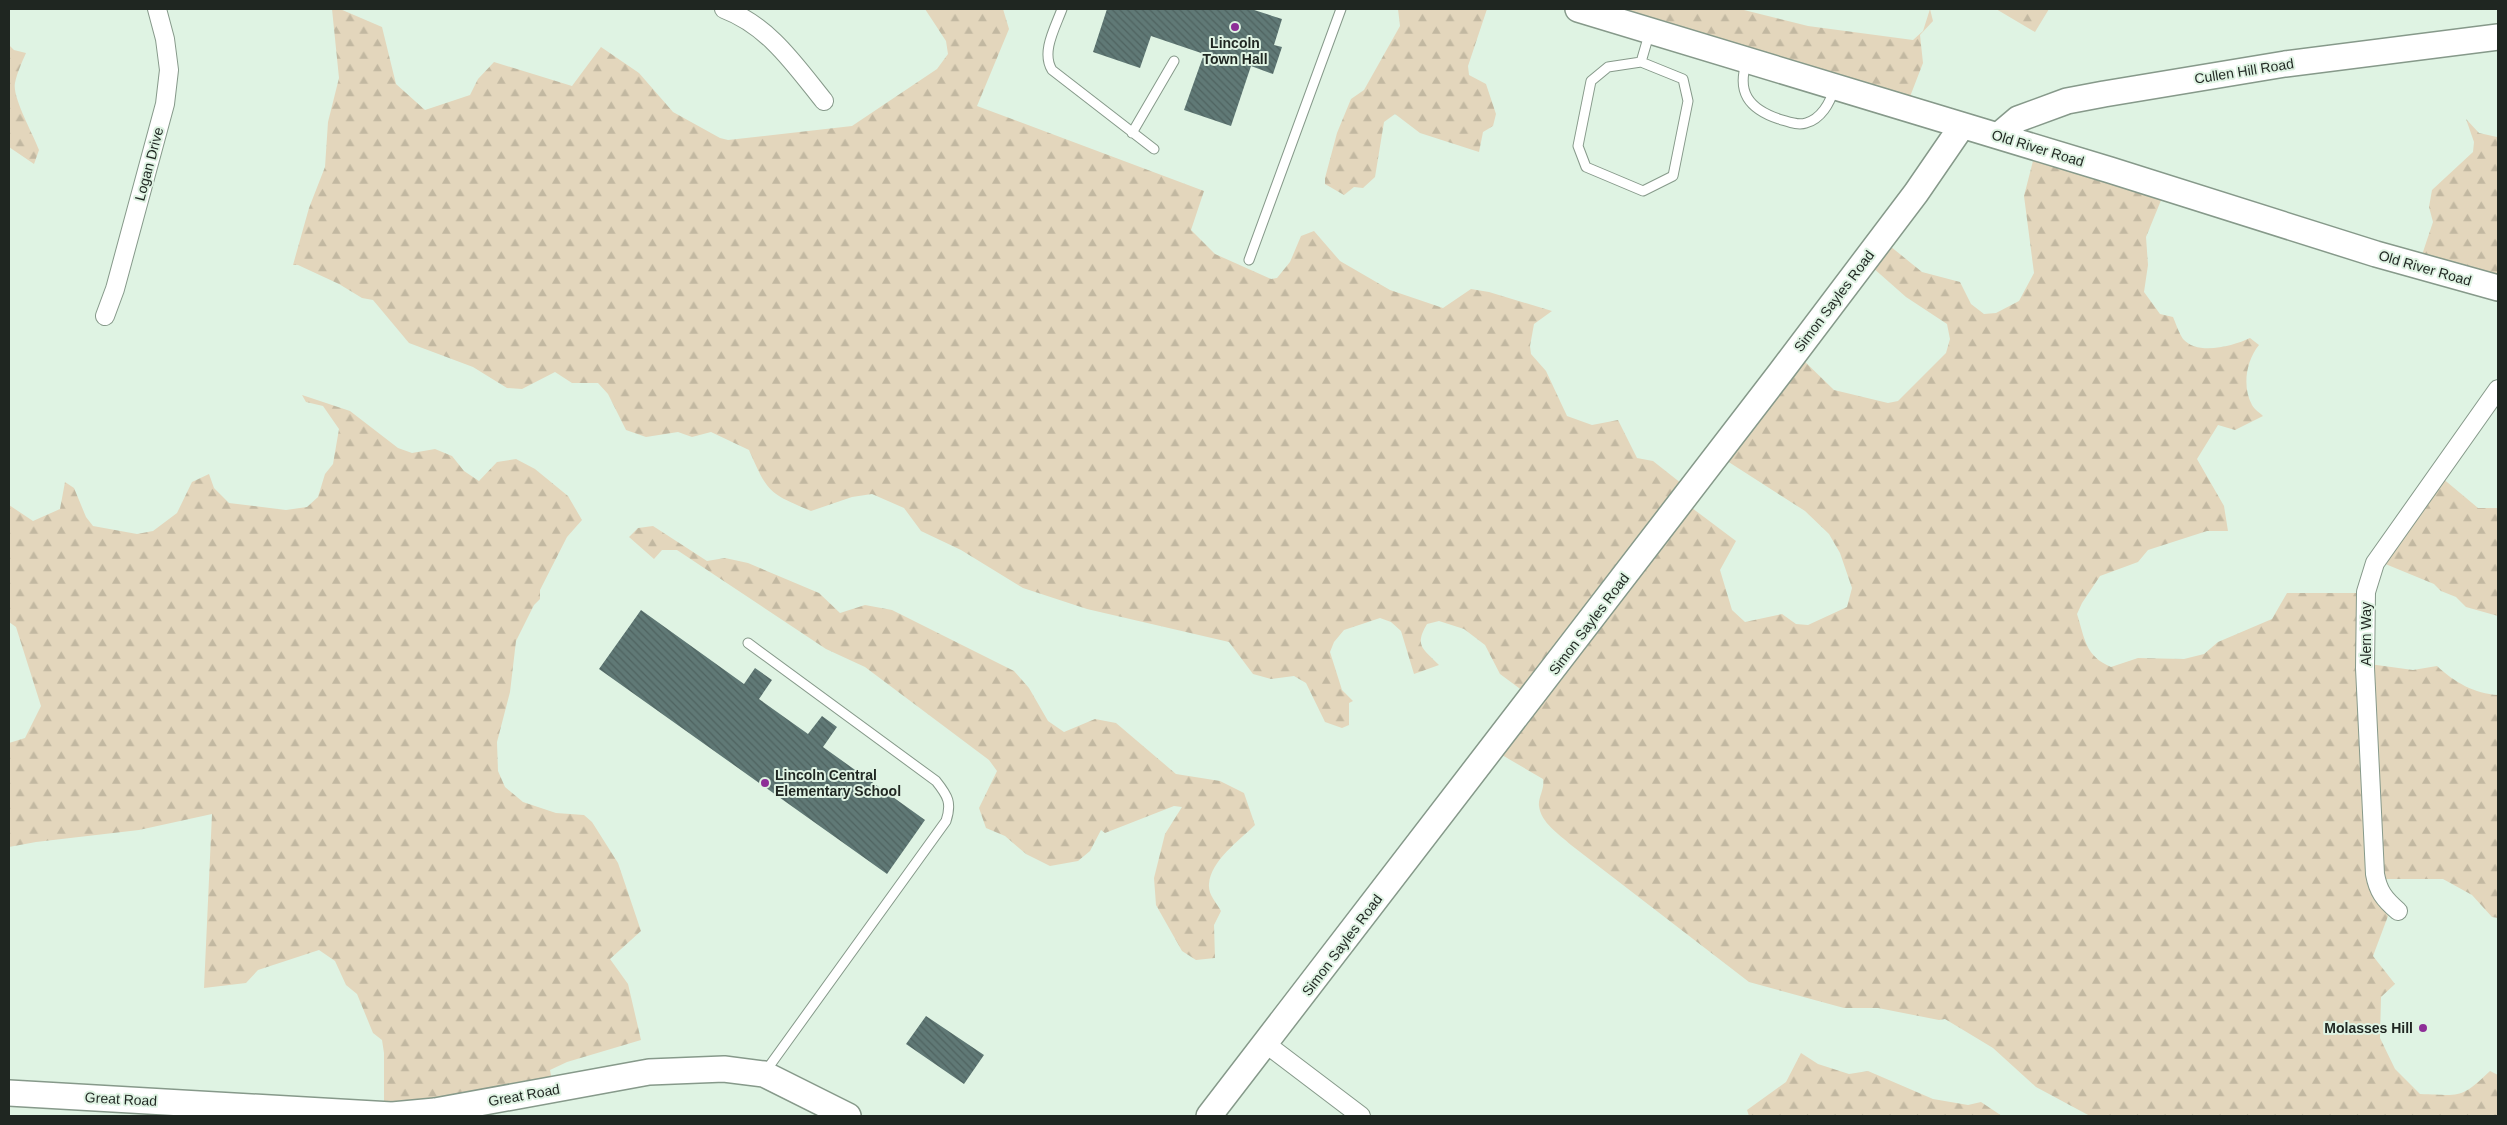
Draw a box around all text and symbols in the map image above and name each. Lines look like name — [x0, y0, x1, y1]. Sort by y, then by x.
marker: Lincoln Town Hall — [1229, 21, 1241, 33]
place label: Lincoln Town Hall — [1202, 35, 1268, 67]
street label: Cullen Hill Road — [2193, 55, 2295, 87]
street label: Logan Drive — [132, 125, 167, 203]
street label: Old River Road — [1990, 126, 2086, 170]
street label: Simon Sayles Road — [1791, 247, 1877, 355]
street label: Old River Road — [2377, 247, 2473, 289]
street label: Simon Sayles Road — [1546, 570, 1632, 678]
street label: Alern Way — [2358, 602, 2374, 666]
place label: Lincoln Central Elementary School — [775, 767, 901, 799]
marker: Lincoln Central Elementary School — [759, 777, 771, 789]
street label: Simon Sayles Road — [1299, 891, 1385, 999]
place label: Molasses Hill — [2324, 1020, 2413, 1036]
marker: Molasses Hill — [2417, 1022, 2429, 1034]
street label: Great Road — [487, 1081, 561, 1109]
street label: Great Road — [84, 1089, 158, 1109]

